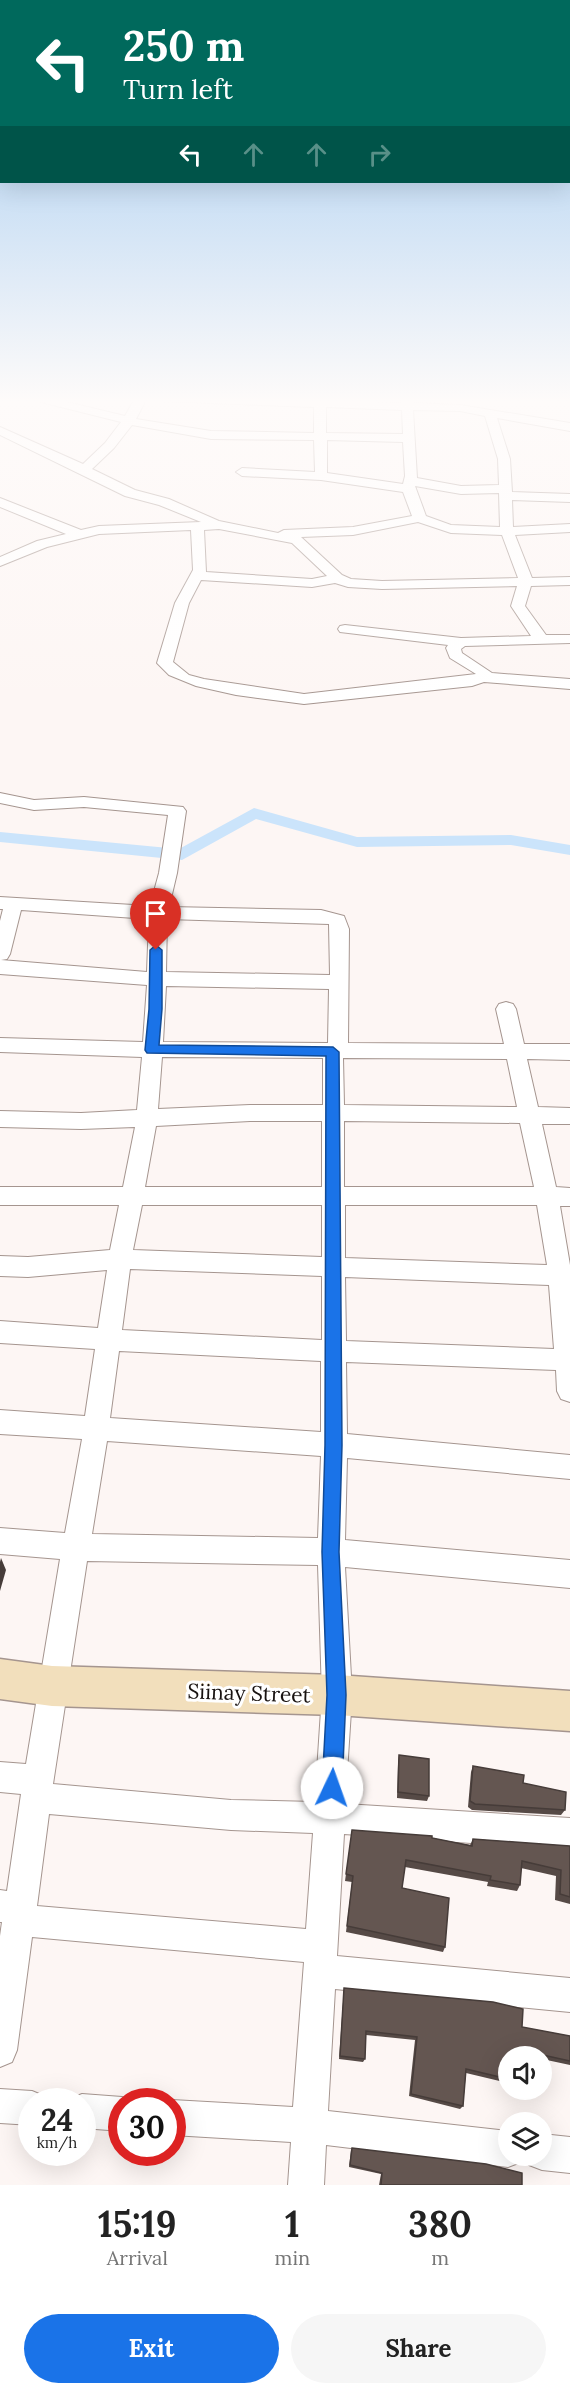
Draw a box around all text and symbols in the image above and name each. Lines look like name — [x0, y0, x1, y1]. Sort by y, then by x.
text: 250 m — [123, 19, 244, 73]
icon: left — [24, 24, 102, 102]
text: Turn left — [123, 72, 233, 106]
icon: left — [174, 138, 207, 171]
icon: ahead — [237, 138, 270, 171]
icon: ahead — [300, 138, 333, 171]
icon: right — [363, 138, 396, 171]
pin — [130, 888, 181, 950]
icon: arrive — [139, 897, 172, 930]
street label: Siinay Street — [187, 1677, 312, 1709]
position arrow — [300, 1756, 364, 1820]
map controls — [498, 2046, 552, 2166]
button: sound — [498, 2046, 552, 2100]
speed limit sign: 30 — [108, 2088, 186, 2166]
text: 24 — [41, 2101, 73, 2139]
button: layers — [498, 2112, 552, 2166]
text: km/h — [37, 2133, 77, 2152]
text: 15:19 — [98, 2201, 176, 2247]
text: 1 — [285, 2201, 300, 2247]
text: 380 — [408, 2201, 472, 2247]
text: Arrival — [107, 2245, 168, 2270]
text: min — [275, 2245, 310, 2270]
text: m — [431, 2245, 449, 2270]
button: Exit — [24, 2314, 279, 2383]
button: Share — [291, 2314, 546, 2383]

